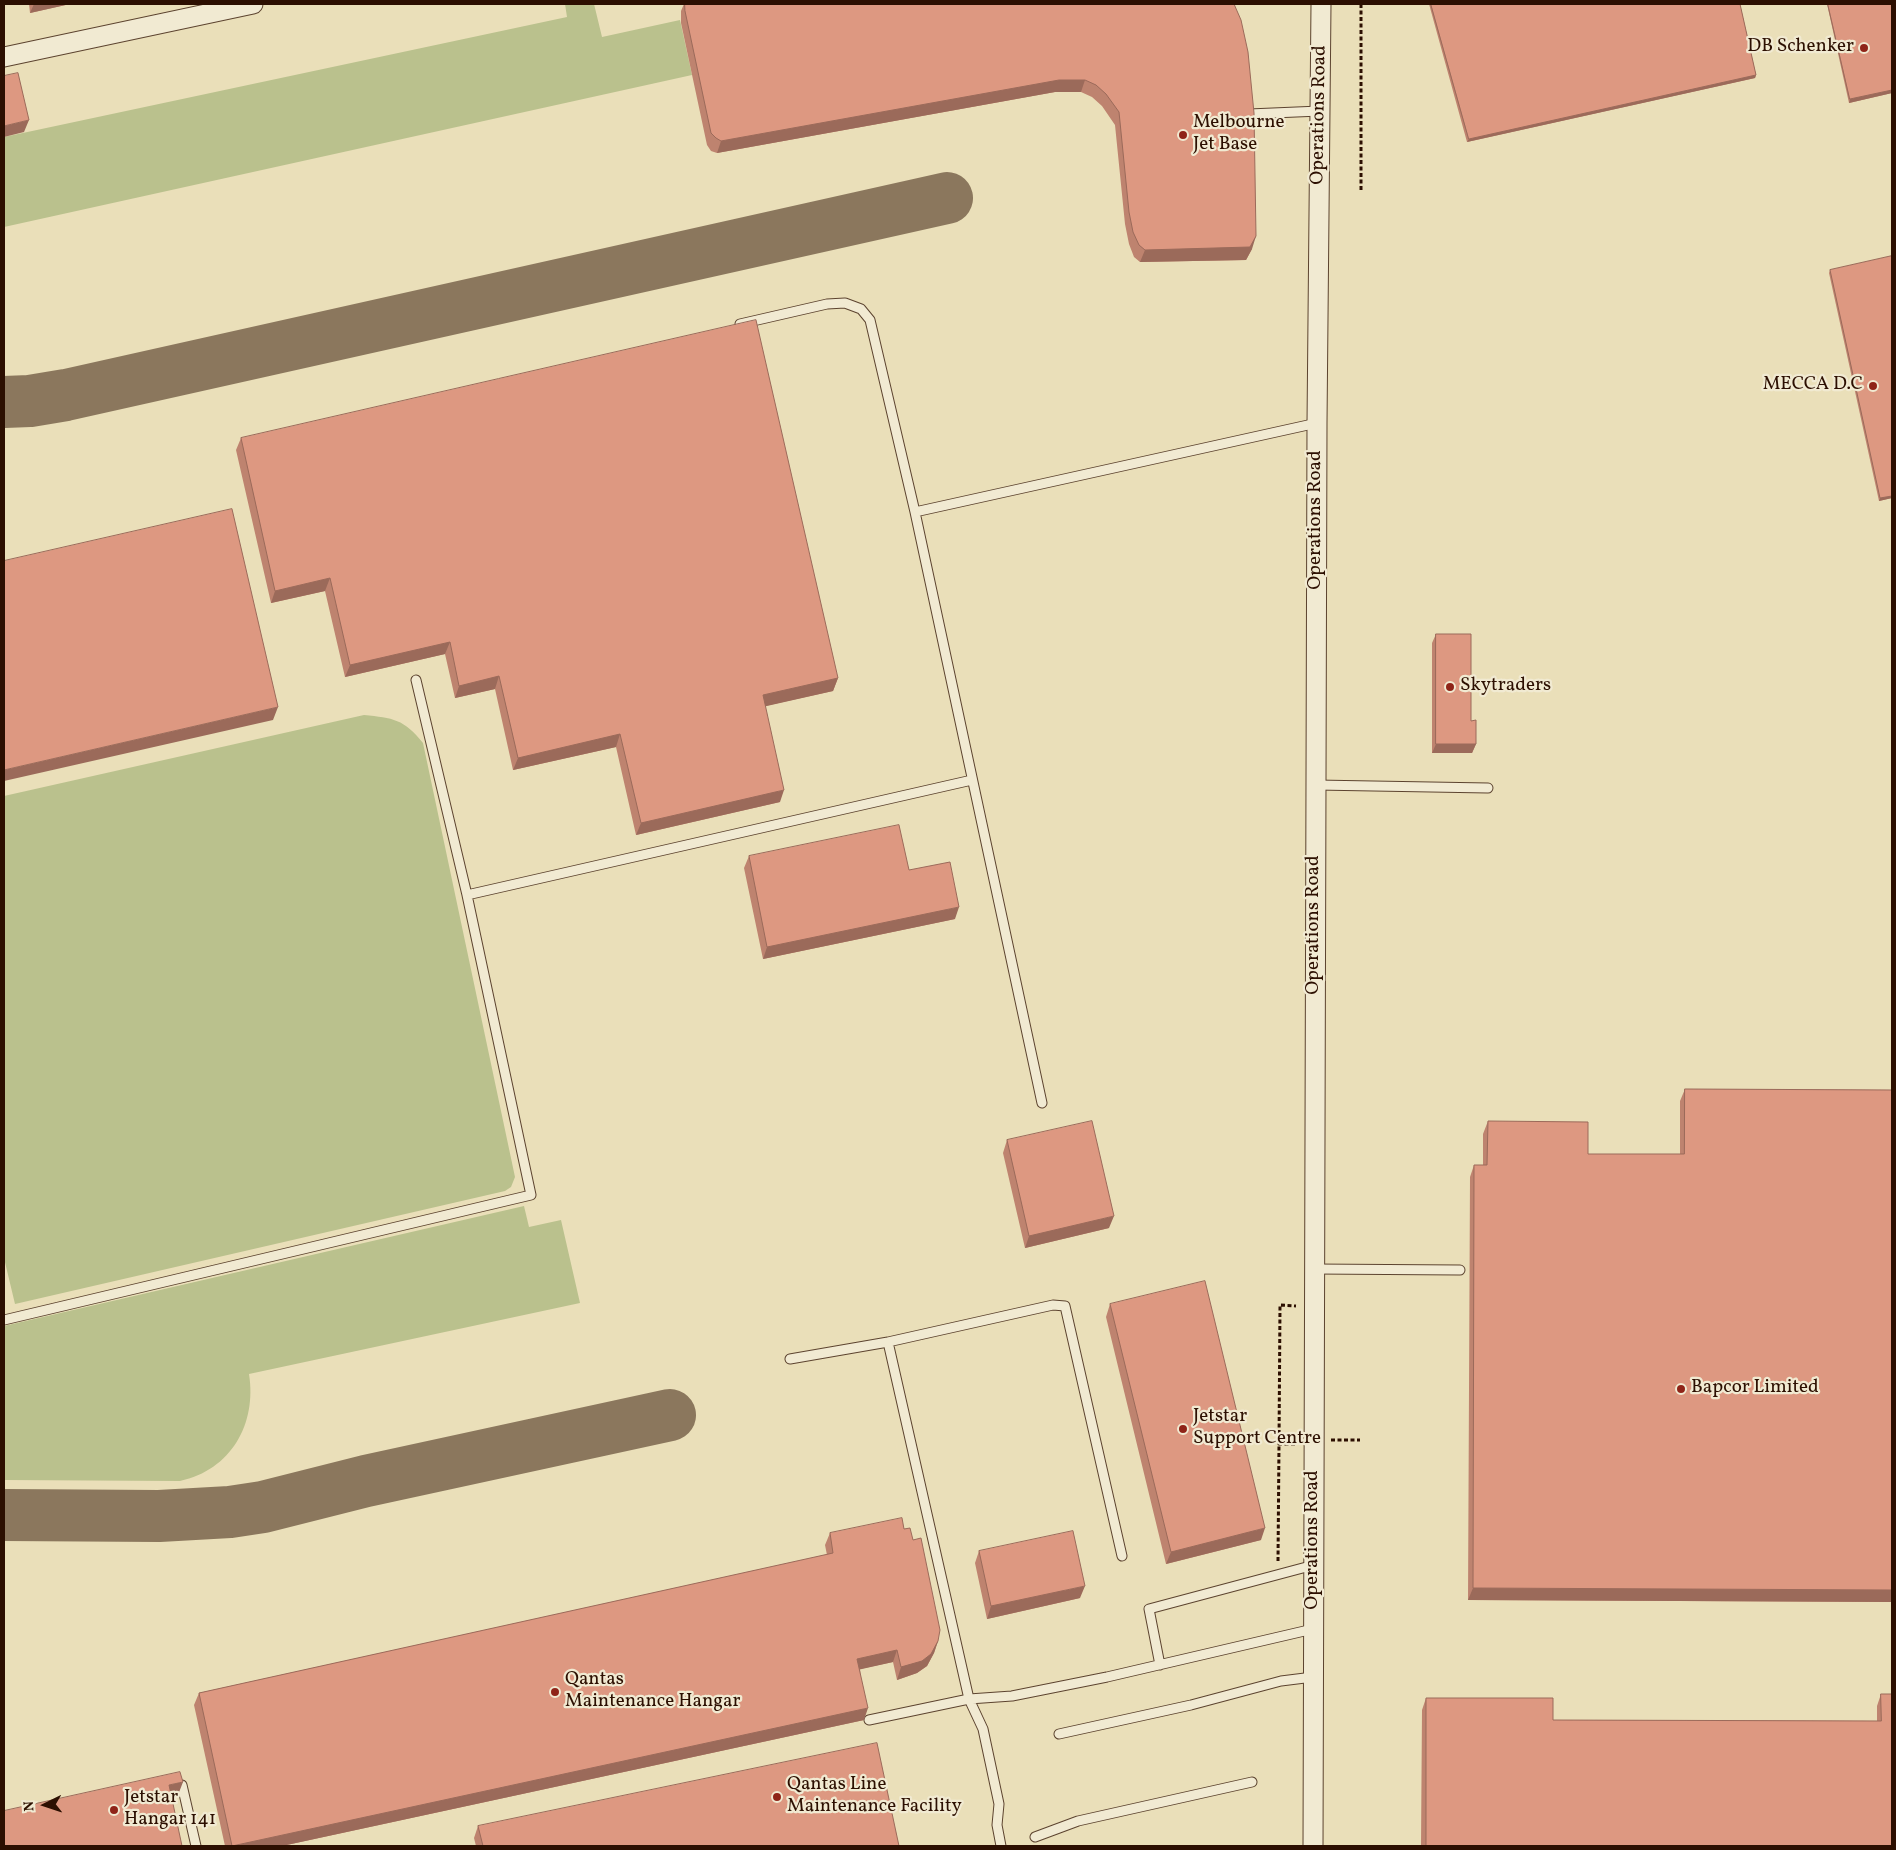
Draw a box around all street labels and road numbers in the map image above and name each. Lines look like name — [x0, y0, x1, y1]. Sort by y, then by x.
street label: Operations Road — [1307, 45, 1333, 185]
street label: Operations Road — [1306, 450, 1328, 590]
street label: Operations Road — [1304, 855, 1326, 995]
street label: Operations Road — [1303, 1470, 1325, 1610]

